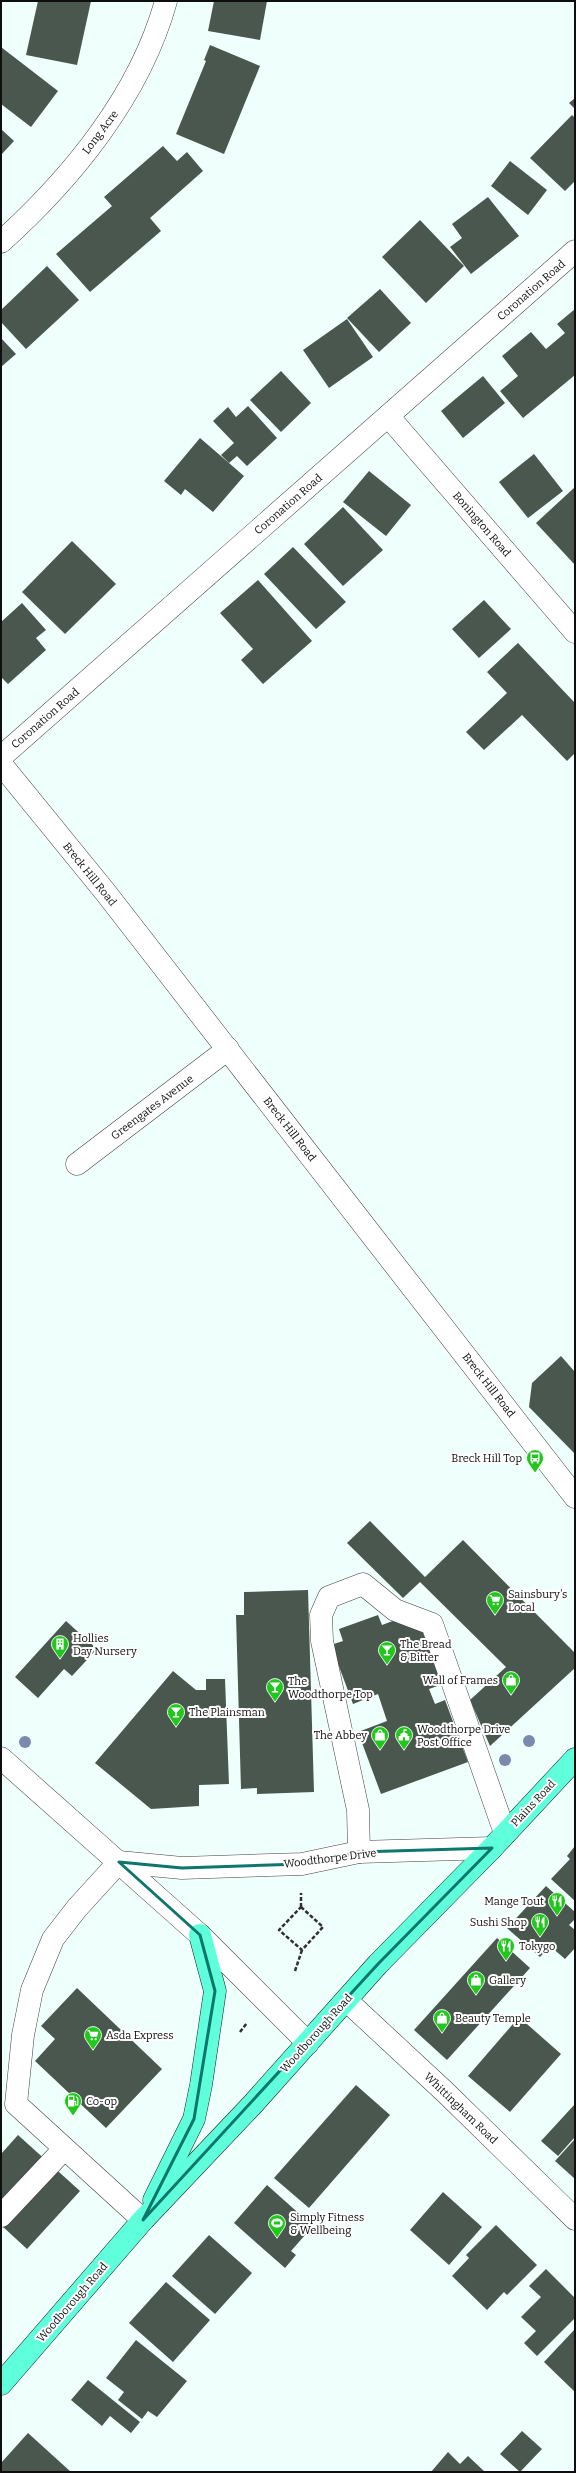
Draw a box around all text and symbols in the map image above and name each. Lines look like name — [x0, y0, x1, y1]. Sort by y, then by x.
street label: Long Acre — [80, 108, 121, 157]
street label: Coronation Road — [495, 257, 568, 323]
street label: Coronation Road — [252, 471, 325, 537]
street label: Bonington Road — [450, 489, 514, 560]
street label: Coronation Road — [9, 685, 82, 751]
street label: Breck Hill Road — [60, 840, 119, 909]
street label: Greengates Avenue — [109, 1072, 196, 1143]
street label: Breck Hill Road — [261, 1095, 319, 1164]
street label: Breck Hill Road — [460, 1351, 518, 1420]
bus stop icon: Breck Hill Top — [525, 1448, 545, 1473]
place label: Breck Hill Top — [451, 1452, 522, 1465]
place label: Sainsbury's Local — [508, 1588, 567, 1614]
supermarket icon: Sainsbury's Local — [485, 1590, 505, 1615]
place label: Hollies Day Nursery — [73, 1632, 137, 1658]
building icon: Hollies Day Nursery — [50, 1634, 70, 1659]
place label: The Bread & Bitter — [400, 1638, 452, 1664]
bar icon: The Bread & Bitter — [377, 1640, 397, 1665]
shop icon: Wall of Frames — [501, 1670, 521, 1695]
place label: Wall of Frames — [422, 1674, 498, 1687]
place label: The Woodthorpe Top — [288, 1675, 373, 1701]
bar icon: The Woodthorpe Top — [265, 1677, 285, 1702]
bar icon: The Plainsman — [166, 1702, 186, 1727]
place label: The Plainsman — [189, 1706, 265, 1719]
place label: Woodthorpe Drive Post Office — [417, 1723, 510, 1749]
shop icon: The Abbey — [370, 1725, 390, 1750]
public building icon: Woodthorpe Drive Post Office — [394, 1725, 414, 1750]
place label: The Abbey — [314, 1729, 367, 1742]
street label: Plains Road — [508, 1777, 559, 1829]
street label: Woodthorpe Drive — [283, 1846, 377, 1871]
restaurant icon: Mange Tout — [547, 1891, 567, 1916]
place label: Mange Tout — [484, 1895, 544, 1908]
restaurant icon: Sushi Shop — [530, 1912, 550, 1937]
place label: Sushi Shop — [470, 1916, 527, 1929]
restaurant icon: Tokygo — [496, 1936, 516, 1961]
place label: Tokygo — [519, 1940, 555, 1953]
shop icon: Gallery — [466, 1970, 486, 1995]
place label: Gallery — [489, 1974, 526, 1987]
street label: Woodborough Road — [278, 1991, 355, 2075]
shop icon: Beauty Temple — [432, 2008, 452, 2033]
place label: Beauty Temple — [455, 2012, 531, 2025]
supermarket icon: Asda Express — [83, 2025, 103, 2050]
place label: Asda Express — [106, 2029, 174, 2042]
street label: Whittingham Road — [421, 2070, 500, 2147]
fuel station icon: Co-op — [63, 2091, 83, 2116]
place label: Co-op — [86, 2095, 117, 2108]
place label: Simply Fitness & Wellbeing — [290, 2211, 364, 2237]
sports icon: Simply Fitness & Wellbeing — [267, 2213, 287, 2238]
street label: Woodborough Road — [34, 2260, 111, 2345]

